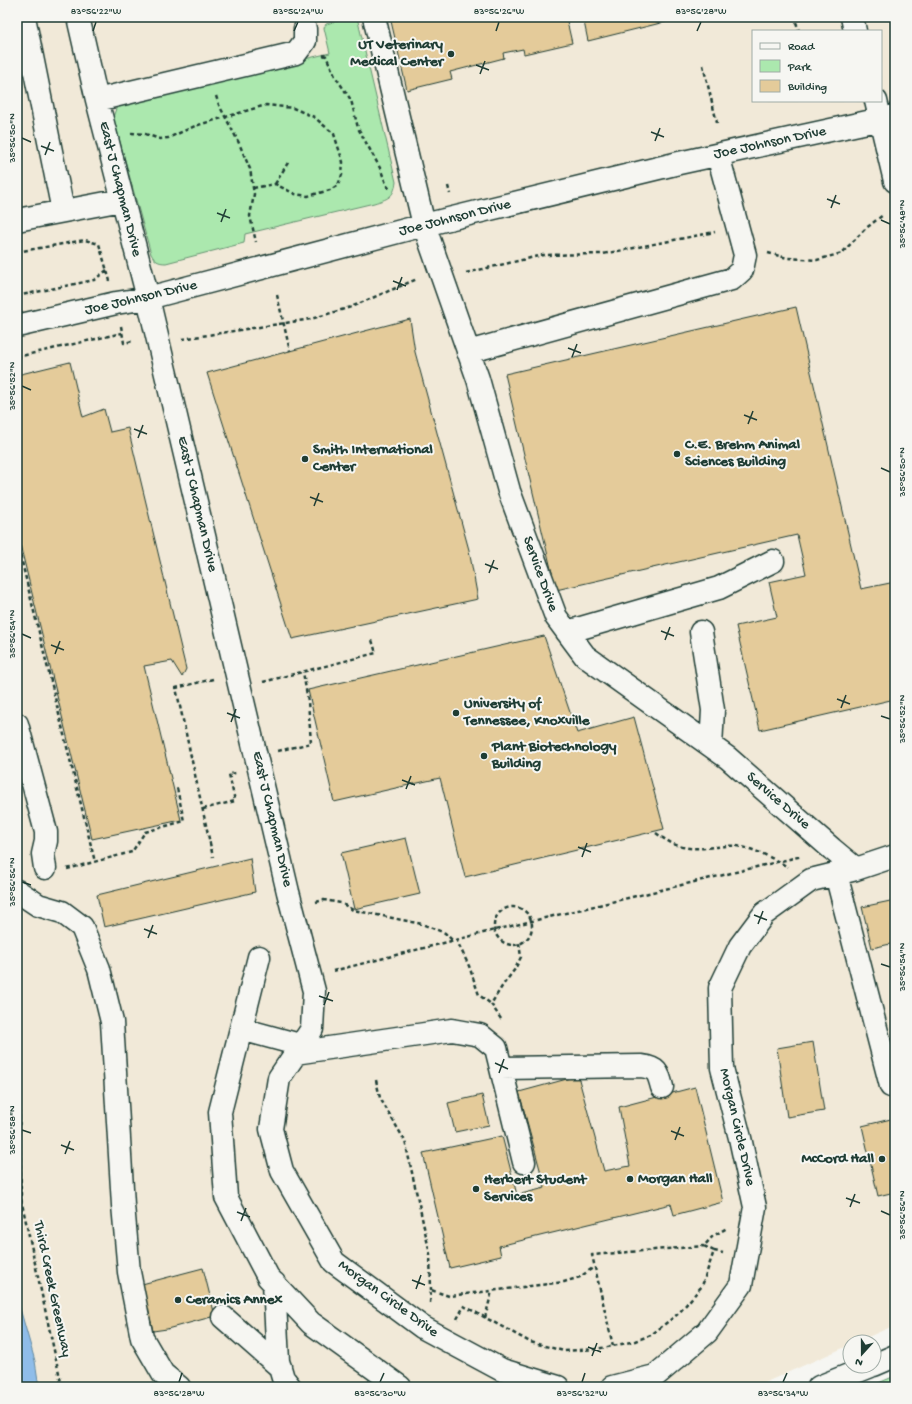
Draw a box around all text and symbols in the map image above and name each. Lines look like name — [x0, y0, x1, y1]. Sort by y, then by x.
text: 83°56'22"W — [71, 6, 122, 18]
text: 83°56'24"W — [273, 6, 324, 18]
text: 83°56'26"W — [474, 6, 525, 18]
text: 83°56'28"W — [675, 6, 727, 18]
legend — [752, 30, 882, 102]
place label: UT Veterinary Medical Center — [350, 36, 445, 71]
text: Road — [788, 41, 815, 55]
marker: UT Veterinary Medical Center — [446, 49, 456, 59]
text: Park — [787, 61, 813, 75]
text: Building — [787, 81, 827, 95]
text: 35°56'50"N — [7, 113, 19, 164]
street label: East J Chapman Drive — [94, 120, 146, 259]
street label: Joe Johnson Drive — [712, 122, 828, 164]
street label: Joe Johnson Drive — [397, 195, 513, 241]
text: 35°56'48"N — [897, 199, 909, 249]
street label: Joe Johnson Drive — [83, 276, 199, 320]
text: 35°56'52"N — [7, 361, 19, 411]
street label: East J Chapman Drive — [173, 434, 221, 574]
place label: C.E. Brehm Animal Sciences Building — [684, 436, 801, 471]
place label: Smith International Center — [312, 441, 434, 476]
text: 35°56'50"N — [897, 447, 909, 498]
marker: C.E. Brehm Animal Sciences Building — [672, 449, 682, 459]
marker: Smith International Center — [300, 454, 310, 464]
street label: Service Drive — [518, 534, 562, 614]
text: 35°56'54"N — [7, 609, 19, 659]
text: 35°56'52"N — [897, 694, 909, 744]
place label: University of Tennessee, Knoxville — [463, 695, 591, 730]
marker: University of Tennessee, Knoxville — [451, 708, 461, 718]
place label: Plant Biotechnology Building — [491, 738, 617, 773]
street label: East J Chapman Drive — [248, 749, 296, 889]
marker: Plant Biotechnology Building — [479, 751, 489, 761]
street label: Service Drive — [742, 768, 814, 834]
text: 35°56'56"N — [7, 857, 19, 907]
text: 35°56'54"N — [897, 942, 909, 992]
street label: Morgan Circle Drive — [715, 1066, 759, 1188]
text: 35°56'58"N — [7, 1105, 19, 1156]
place label: McCord Hall — [801, 1150, 875, 1168]
marker: McCord Hall — [877, 1154, 887, 1164]
place label: Morgan Hall — [638, 1170, 713, 1188]
place label: Herbert Student Services — [484, 1171, 588, 1206]
marker: Morgan Hall — [625, 1174, 635, 1184]
marker: Herbert Student Services — [471, 1184, 481, 1194]
text: 35°56'56"N — [897, 1190, 909, 1240]
street label: Third Creek Greenway — [29, 1218, 75, 1359]
street label: Morgan Circle Drive — [334, 1256, 442, 1342]
place label: Ceramics Annex — [185, 1291, 282, 1309]
marker: Ceramics Annex — [173, 1295, 183, 1305]
north arrow — [842, 1334, 882, 1374]
text: N — [854, 1355, 865, 1368]
text: 83°56'28"W — [153, 1388, 205, 1400]
text: 83°56'30"W — [354, 1388, 406, 1400]
text: 83°56'32"W — [557, 1388, 608, 1400]
text: 83°56'34"W — [758, 1388, 809, 1400]

